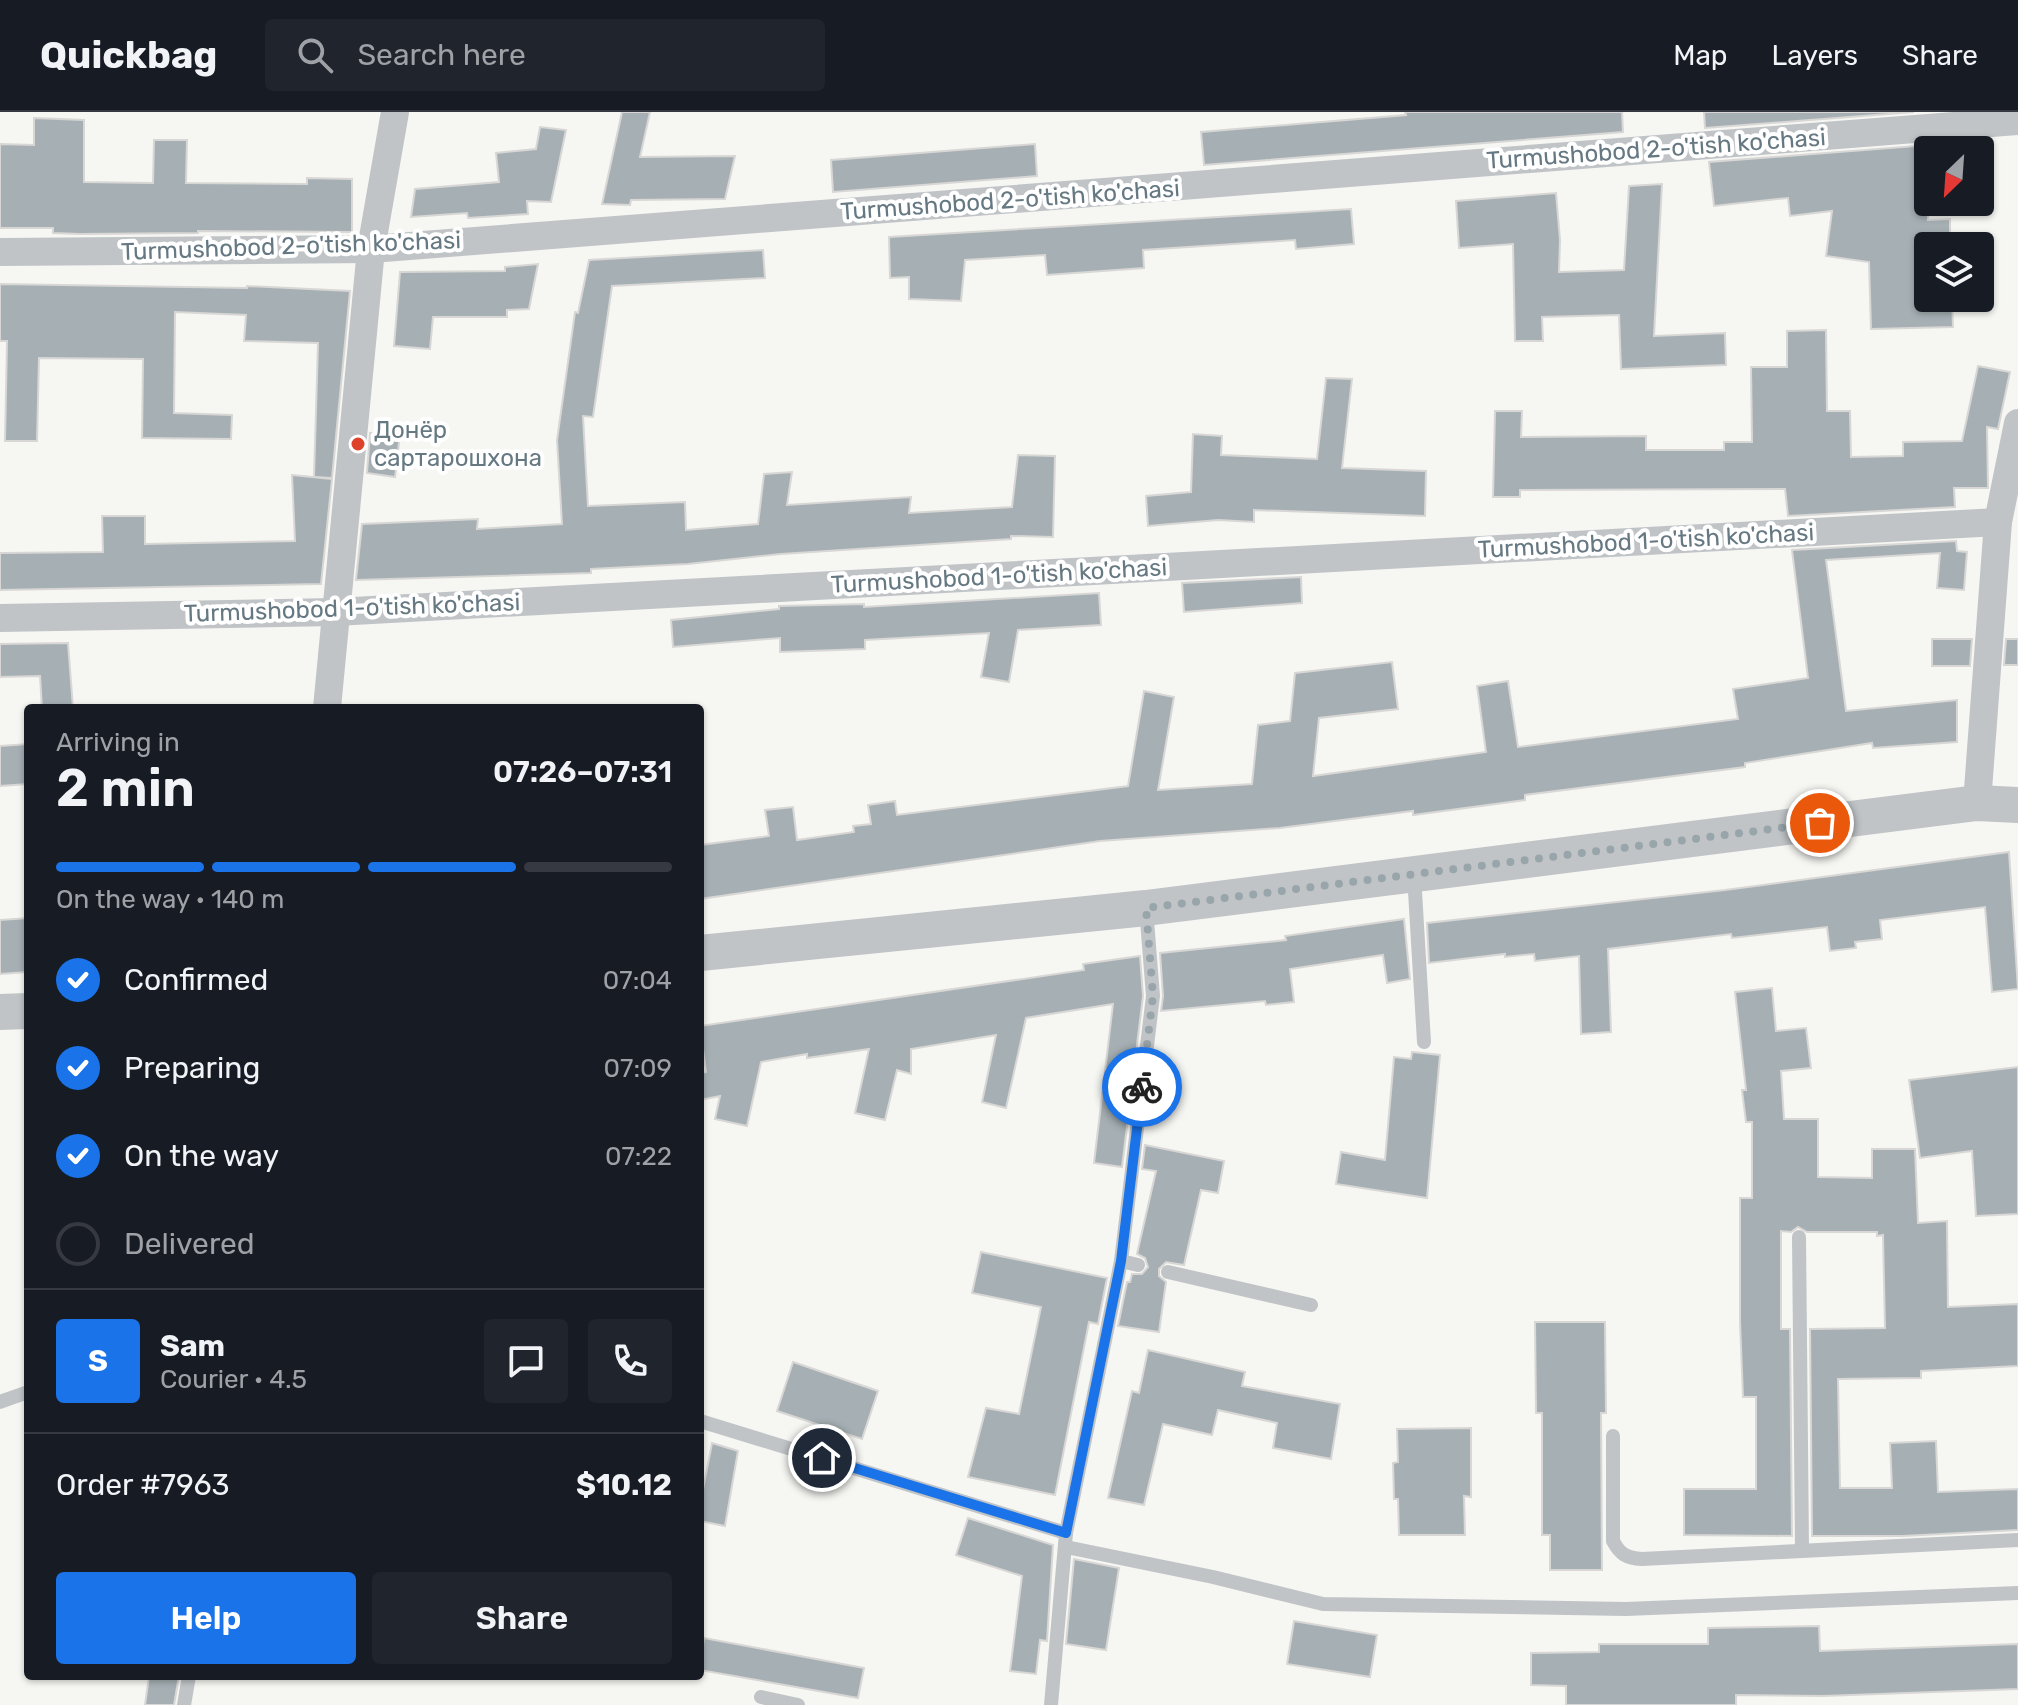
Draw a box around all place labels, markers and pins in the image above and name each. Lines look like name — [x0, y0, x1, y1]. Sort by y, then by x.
place label: Донёр сартарошхона — [374, 416, 542, 472]
marker: Донёр сартарошхона — [349, 435, 367, 453]
pin — [1786, 789, 1854, 857]
pin — [788, 1424, 856, 1492]

